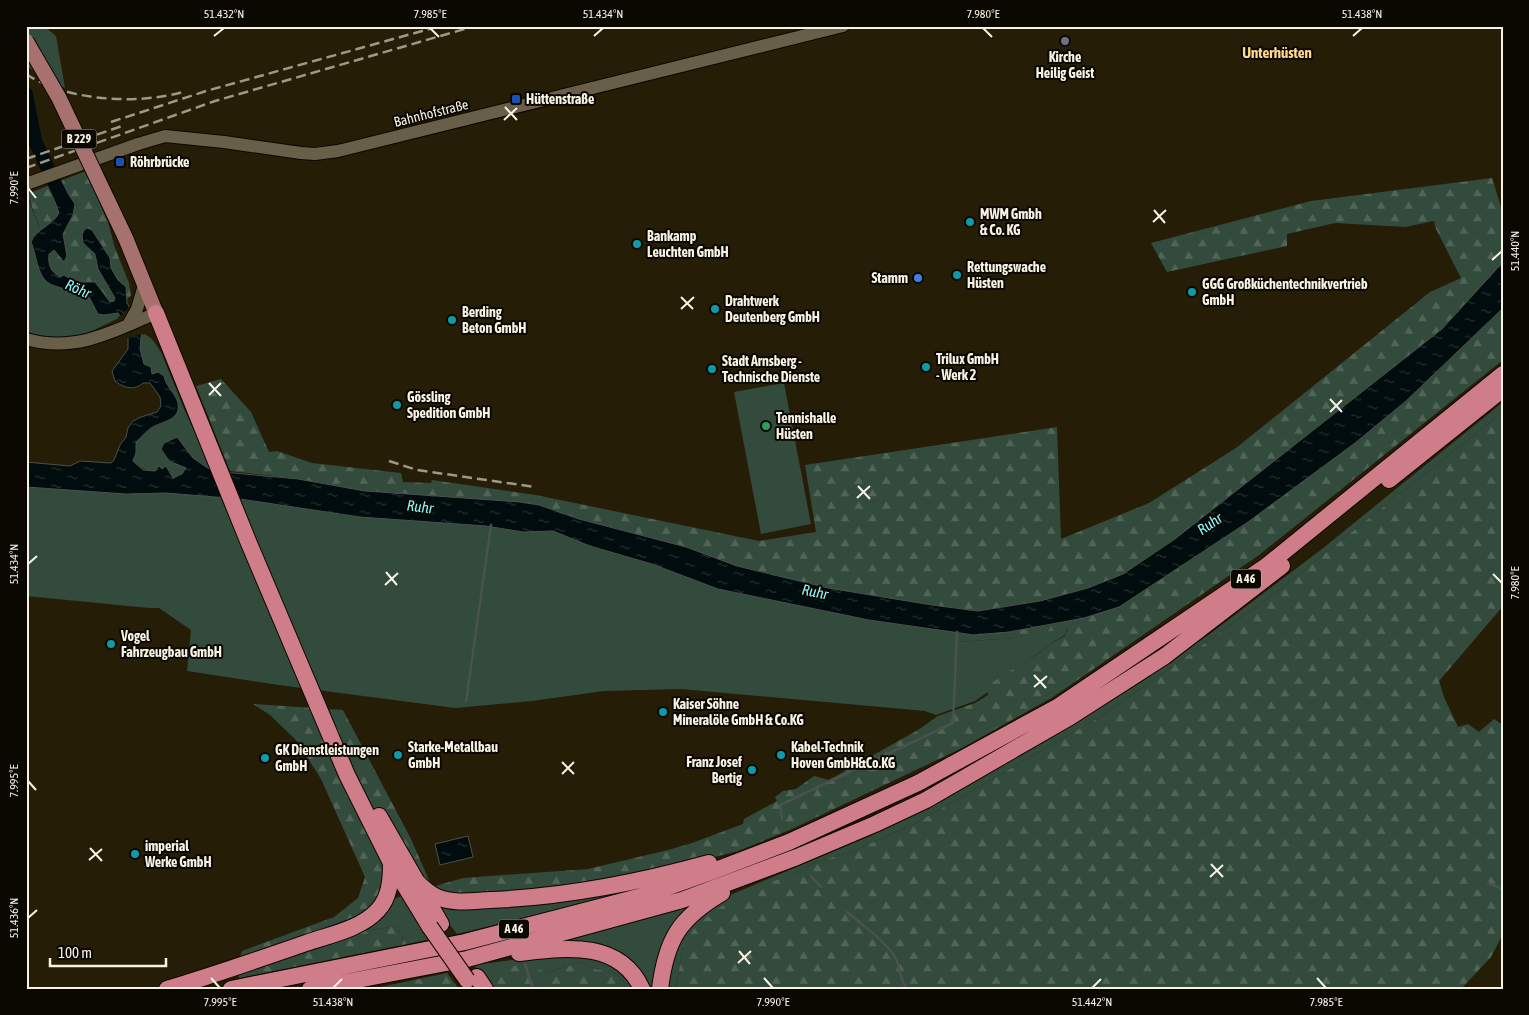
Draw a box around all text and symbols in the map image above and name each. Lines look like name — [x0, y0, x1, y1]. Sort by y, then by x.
text: 51.432°N — [204, 7, 244, 21]
text: 7.985°E — [413, 7, 447, 21]
text: 51.434°N — [583, 7, 623, 21]
text: 7.980°E — [966, 7, 1000, 21]
text: 51.438°N — [1342, 7, 1382, 21]
marker: Kirche Heilig Geist — [1059, 35, 1071, 47]
district label: Unterhüsten — [1242, 44, 1312, 61]
place label: Kirche Heilig Geist — [1036, 49, 1094, 81]
place label: Hüttenstraße — [526, 91, 594, 107]
marker: Hüttenstraße — [510, 93, 522, 105]
street label: Bahnhofstraße — [392, 96, 470, 130]
road number: B 229 — [62, 130, 96, 148]
place label: Röhrbrücke — [130, 154, 189, 170]
marker: Röhrbrücke — [114, 156, 126, 168]
text: 7.990°E — [7, 171, 21, 205]
place label: MWM Gmbh & Co. KG — [980, 206, 1042, 238]
marker: MWM Gmbh & Co. KG — [964, 216, 976, 228]
place label: Bankamp Leuchten GmbH — [647, 228, 729, 260]
text: 51.440°N — [1508, 231, 1522, 271]
marker: Bankamp Leuchten GmbH — [631, 238, 643, 250]
place label: Rettungswache Hüsten — [967, 259, 1046, 291]
marker: Rettungswache Hüsten — [951, 269, 963, 281]
place label: Stamm — [871, 270, 908, 286]
marker: Stamm — [912, 272, 924, 284]
water label: Röhr — [63, 275, 94, 302]
place label: GGG Großküchentechnikvertrieb GmbH — [1202, 276, 1368, 308]
marker: GGG Großküchentechnikvertrieb GmbH — [1186, 286, 1198, 298]
place label: Drahtwerk Deutenberg GmbH — [725, 293, 820, 325]
marker: Drahtwerk Deutenberg GmbH — [709, 303, 721, 315]
place label: Berding Beton GmbH — [462, 304, 526, 336]
marker: Berding Beton GmbH — [446, 314, 458, 326]
place label: Trilux GmbH - Werk 2 — [936, 351, 999, 383]
place label: Stadt Arnsberg - Technische Dienste — [722, 353, 820, 385]
marker: Trilux GmbH - Werk 2 — [920, 361, 932, 373]
marker: Stadt Arnsberg - Technische Dienste — [706, 363, 718, 375]
place label: Gössling Spedition GmbH — [407, 389, 490, 421]
marker: Gössling Spedition GmbH — [391, 399, 403, 411]
place label: Tennishalle Hüsten — [776, 410, 836, 442]
marker: Tennishalle Hüsten — [760, 420, 772, 432]
water label: Ruhr — [406, 496, 435, 517]
water label: Ruhr — [1194, 509, 1226, 538]
text: 51.434°N — [7, 544, 21, 584]
text: 7.980°E — [1508, 566, 1522, 600]
road number: A 46 — [1231, 570, 1261, 588]
water label: Ruhr — [800, 580, 830, 603]
place label: Vogel Fahrzeugbau GmbH — [120, 628, 222, 660]
marker: Vogel Fahrzeugbau GmbH — [105, 638, 117, 650]
place label: Kaiser Söhne Mineralöle GmbH & Co.KG — [673, 696, 804, 728]
marker: Kaiser Söhne Mineralöle GmbH & Co.KG — [657, 706, 669, 718]
place label: Starke-Metallbau GmbH — [408, 739, 498, 771]
place label: Kabel-Technik Hoven GmbH&Co.KG — [791, 739, 896, 771]
place label: GK Dienstleistungen GmbH — [275, 742, 379, 774]
marker: Starke-Metallbau GmbH — [392, 749, 404, 761]
marker: Kabel-Technik Hoven GmbH&Co.KG — [775, 749, 787, 761]
marker: GK Dienstleistungen GmbH — [259, 752, 271, 764]
place label: Franz Josef Bertig — [686, 754, 743, 786]
text: 7.995°E — [7, 764, 21, 798]
marker: Franz Josef Bertig — [746, 764, 758, 776]
place label: imperial Werke GmbH — [144, 838, 212, 870]
marker: imperial Werke GmbH — [129, 848, 141, 860]
text: 51.436°N — [7, 898, 21, 938]
road number: A 46 — [499, 920, 529, 939]
scale bar — [50, 935, 166, 967]
text: 100 m — [58, 944, 92, 961]
text: 7.995°E — [203, 995, 237, 1009]
text: 51.438°N — [313, 995, 353, 1009]
text: 7.990°E — [756, 995, 790, 1009]
text: 51.442°N — [1072, 995, 1112, 1009]
text: 7.985°E — [1309, 995, 1343, 1009]

